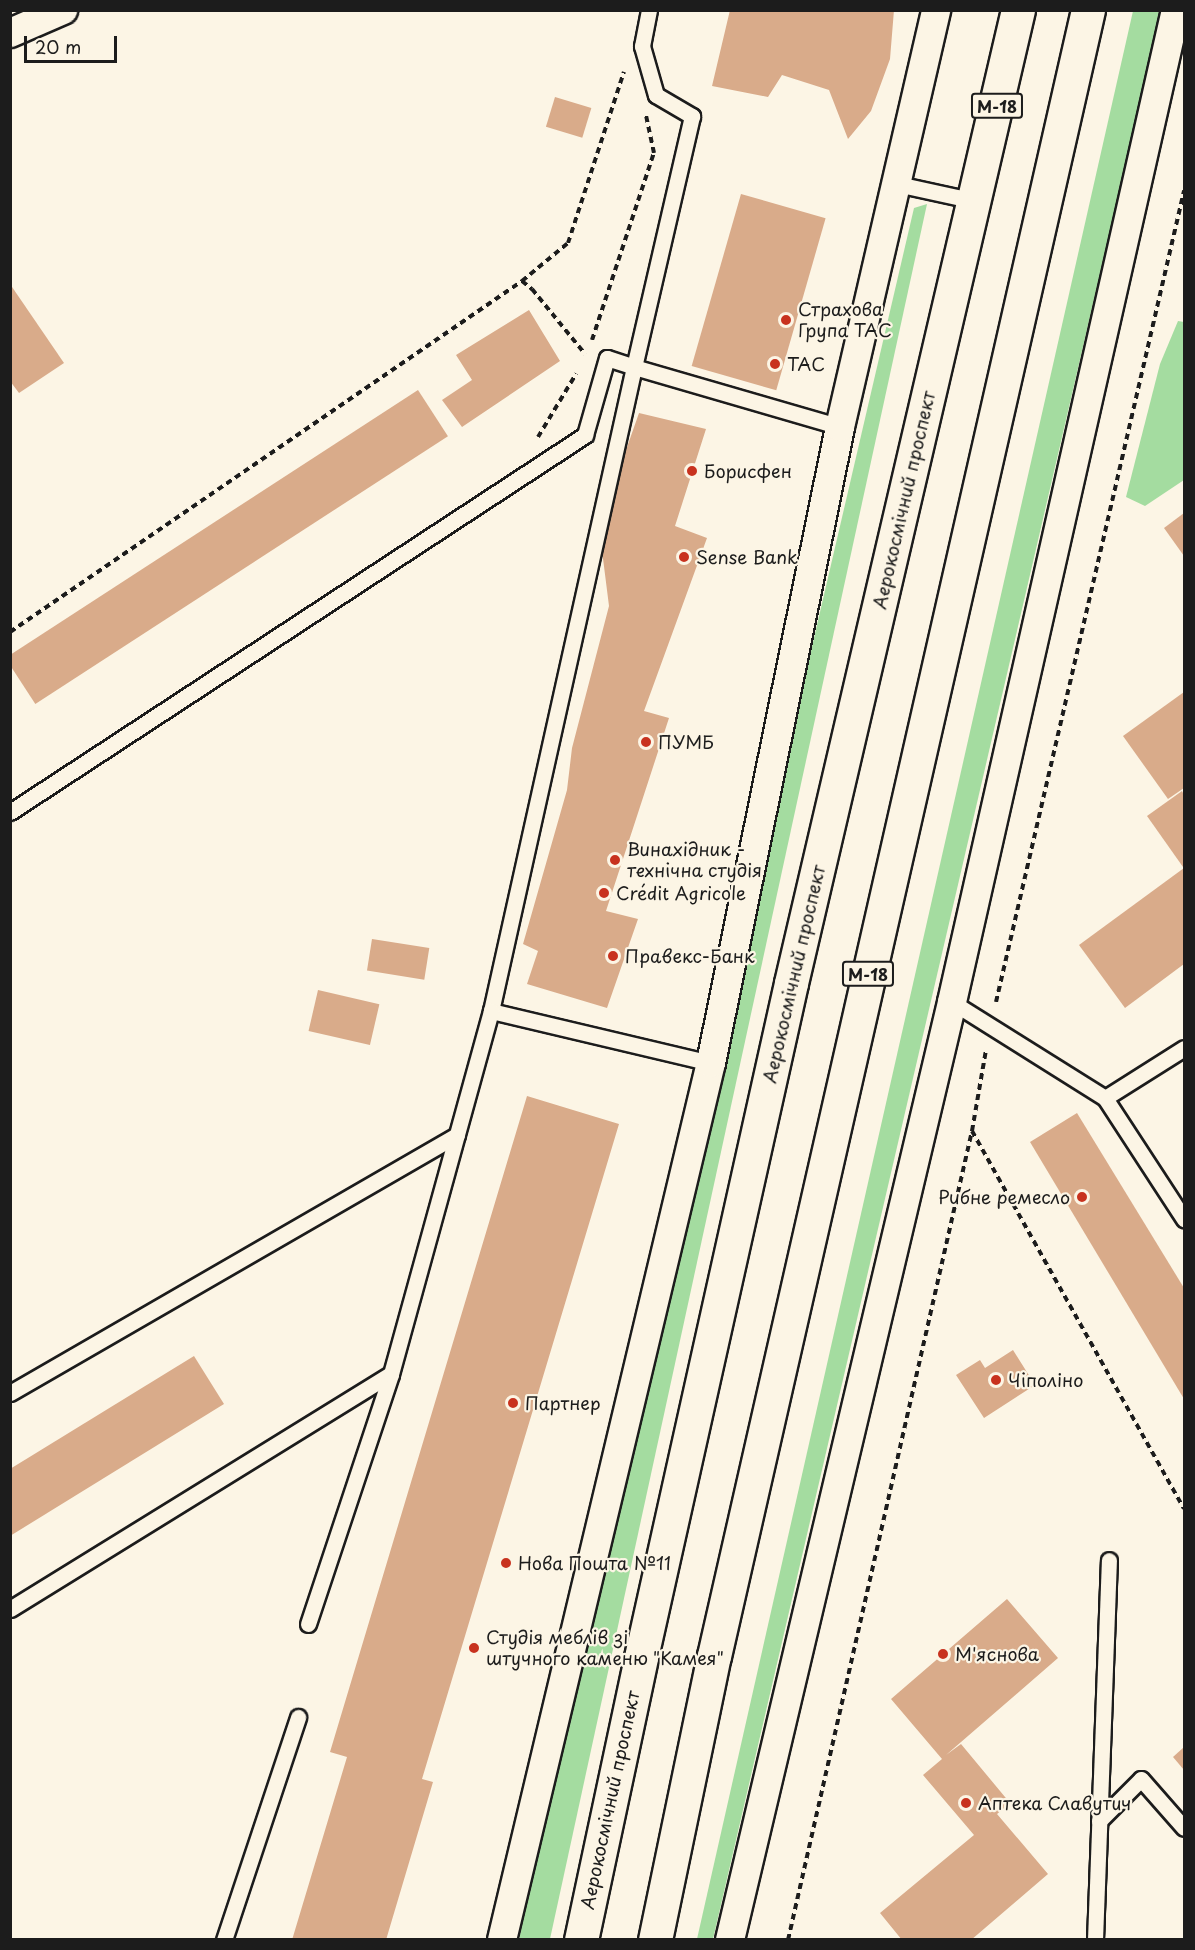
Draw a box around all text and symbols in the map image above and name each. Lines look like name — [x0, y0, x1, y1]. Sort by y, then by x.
scale bar — [27, 24, 120, 62]
text: 20 m — [35, 33, 81, 60]
road number: М-18 — [970, 93, 1024, 119]
place label: Страхова Група ТАС — [798, 299, 893, 342]
marker: Страхова Група ТАС — [779, 313, 793, 327]
place label: ТАС — [787, 353, 825, 375]
marker: ТАС — [768, 357, 782, 371]
street label: Аерокосмічний проспект — [868, 389, 940, 611]
place label: Борисфен — [704, 460, 792, 482]
marker: Борисфен — [685, 464, 699, 478]
place label: Sense Bank — [696, 546, 797, 568]
marker: Sense Bank — [677, 550, 691, 564]
place label: ПУМБ — [658, 731, 714, 753]
marker: ПУМБ — [639, 735, 653, 749]
place label: Винахідник - технічна студія — [627, 839, 762, 882]
marker: Винахідник - технічна студія — [608, 853, 622, 867]
street label: Аерокосмічний проспект — [758, 863, 830, 1085]
place label: Crédit Agricole — [616, 882, 747, 904]
marker: Crédit Agricole — [597, 886, 611, 900]
place label: Правекс-Банк — [625, 945, 755, 967]
marker: Правекс-Банк — [606, 949, 620, 963]
road number: М-18 — [841, 961, 895, 987]
place label: Рибне ремесло — [938, 1186, 1070, 1208]
marker: Рибне ремесло — [1075, 1190, 1089, 1204]
place label: Чіполіно — [1008, 1369, 1083, 1391]
marker: Чіполіно — [989, 1373, 1003, 1387]
place label: Партнер — [525, 1392, 601, 1414]
marker: Партнер — [506, 1396, 520, 1410]
place label: Нова Пошта №11 — [518, 1552, 673, 1574]
marker: Нова Пошта №11 — [499, 1556, 513, 1570]
place label: Студія меблів зі штучного каменю "Камея" — [486, 1627, 726, 1670]
marker: Студія меблів зі штучного каменю "Камея" — [467, 1641, 481, 1655]
place label: М'яснова — [955, 1643, 1039, 1665]
marker: М'яснова — [936, 1647, 950, 1661]
street label: Аерокосмічний проспект — [576, 1688, 644, 1912]
place label: Аптeка Славутич — [978, 1792, 1133, 1814]
marker: Аптeка Славутич — [959, 1796, 973, 1810]

